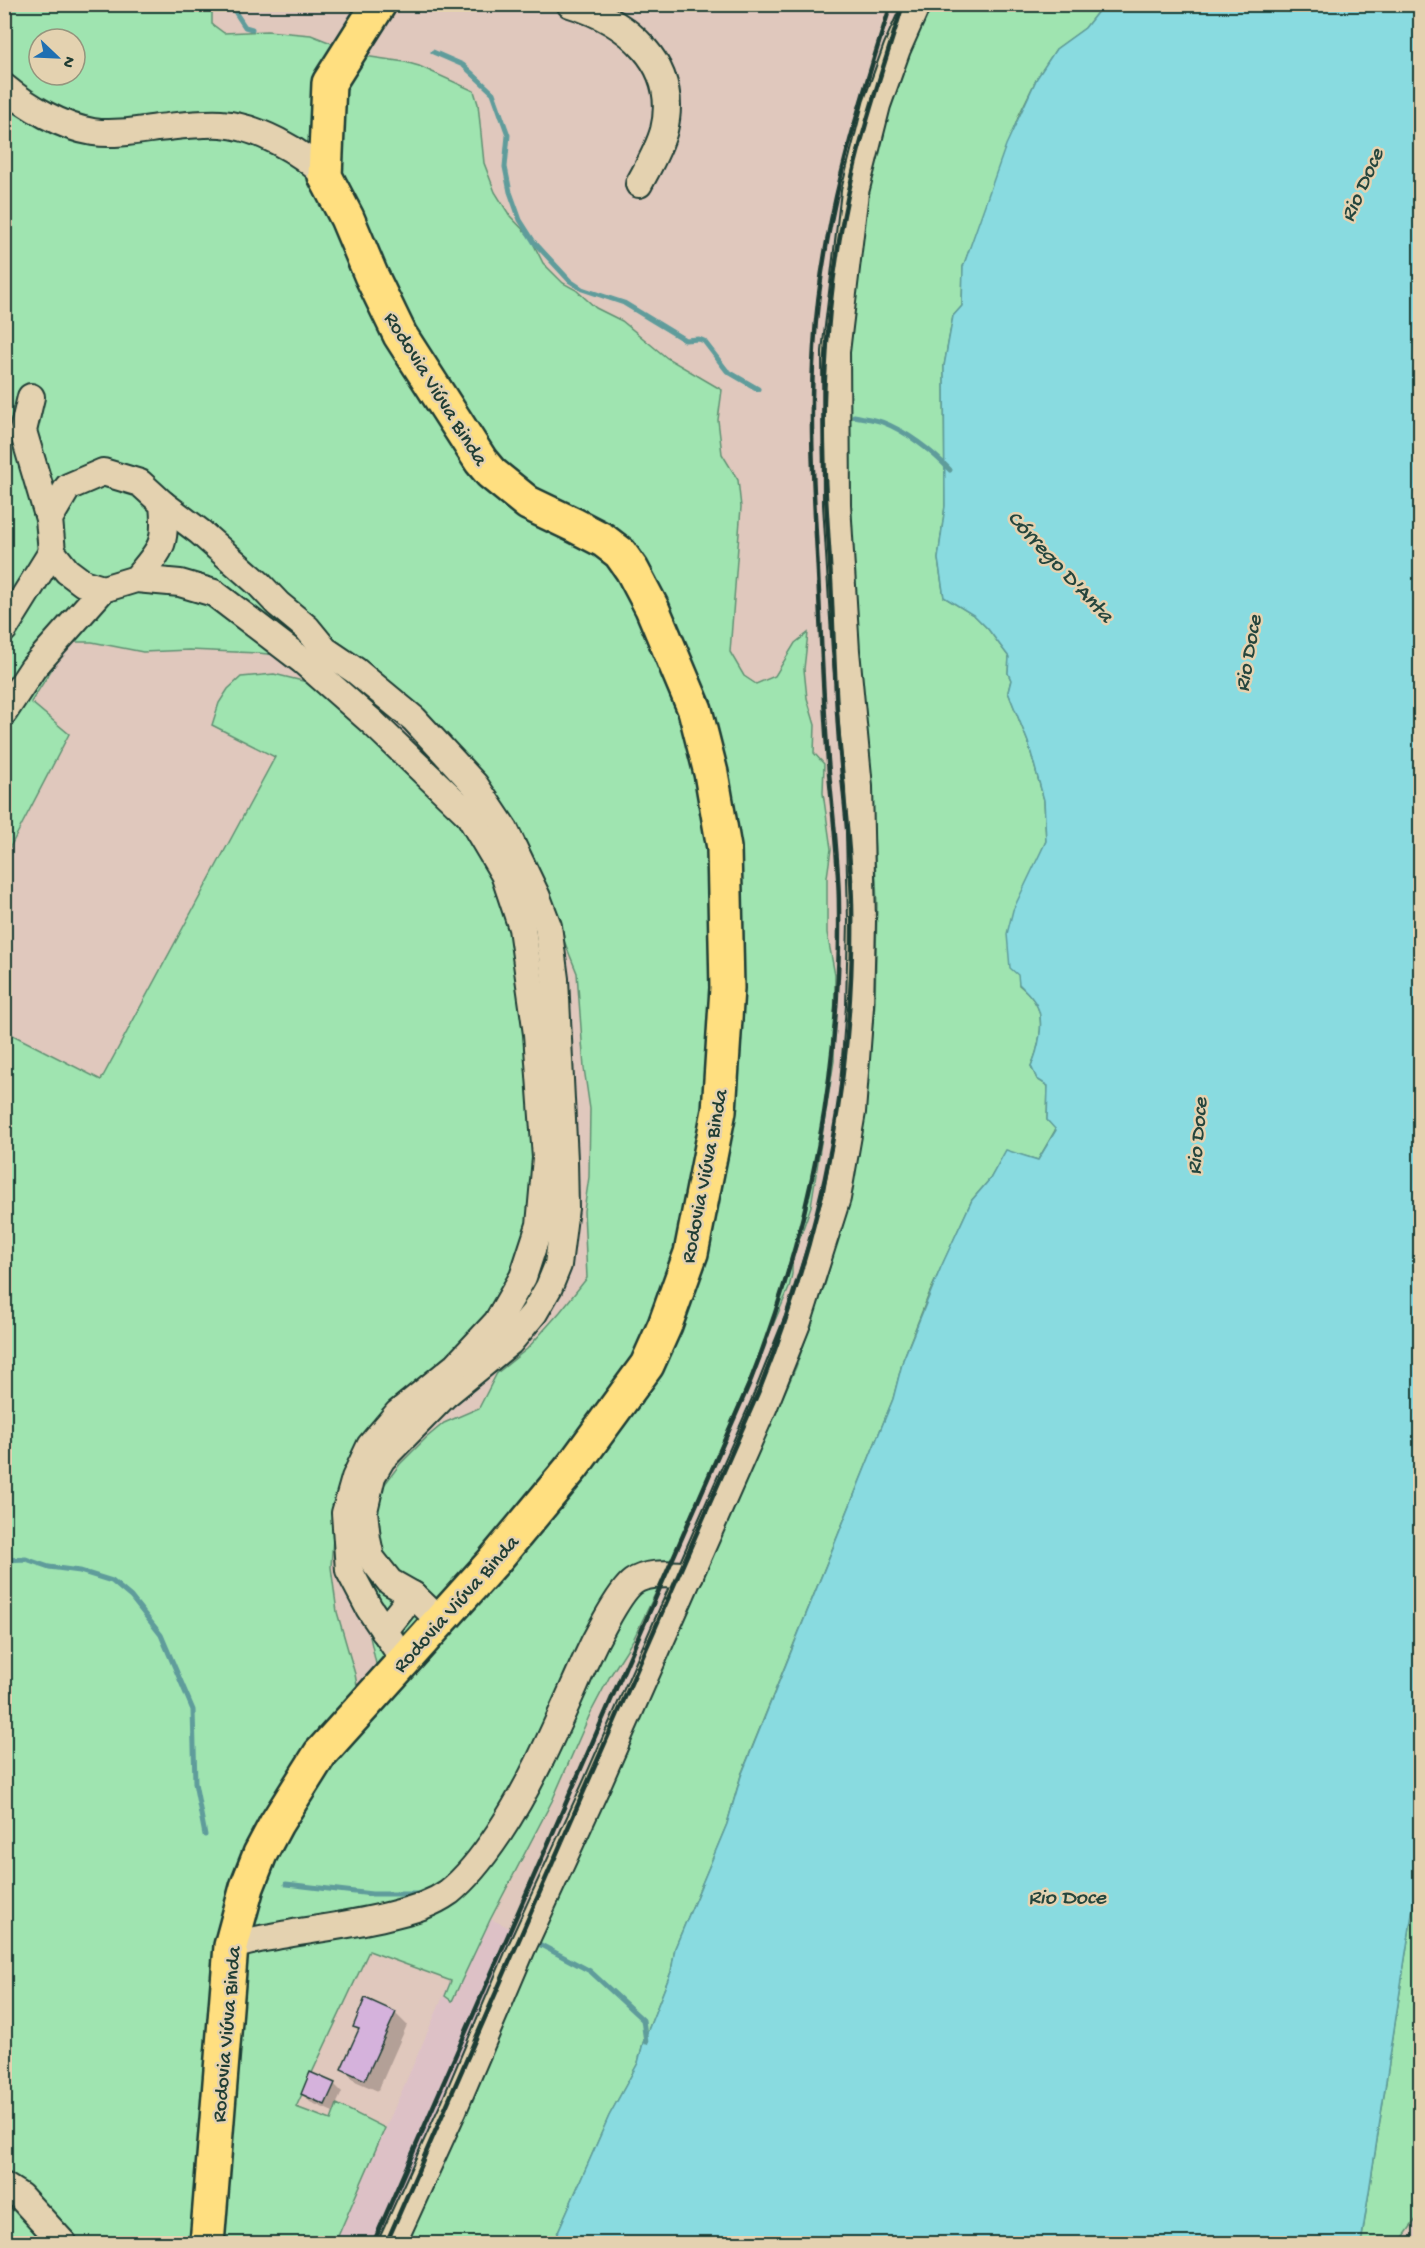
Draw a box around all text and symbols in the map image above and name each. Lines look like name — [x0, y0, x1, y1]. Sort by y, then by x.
north arrow — [27, 27, 87, 87]
text: N — [57, 53, 78, 71]
water label: Rio Doce — [1336, 143, 1392, 226]
street label: Rodovia Viúva Binda — [377, 308, 492, 473]
water label: Córrego D'Anta — [1000, 506, 1119, 631]
water label: Rio Doce — [1230, 612, 1270, 694]
street label: Rodovia Viúva Binda — [677, 1086, 736, 1266]
water label: Rio Doce — [1183, 1095, 1215, 1176]
street label: Rodovia Viúva Binda — [389, 1530, 527, 1679]
water label: Rio Doce — [1028, 1886, 1107, 1912]
street label: Rodovia Viúva Binda — [208, 1944, 249, 2123]

